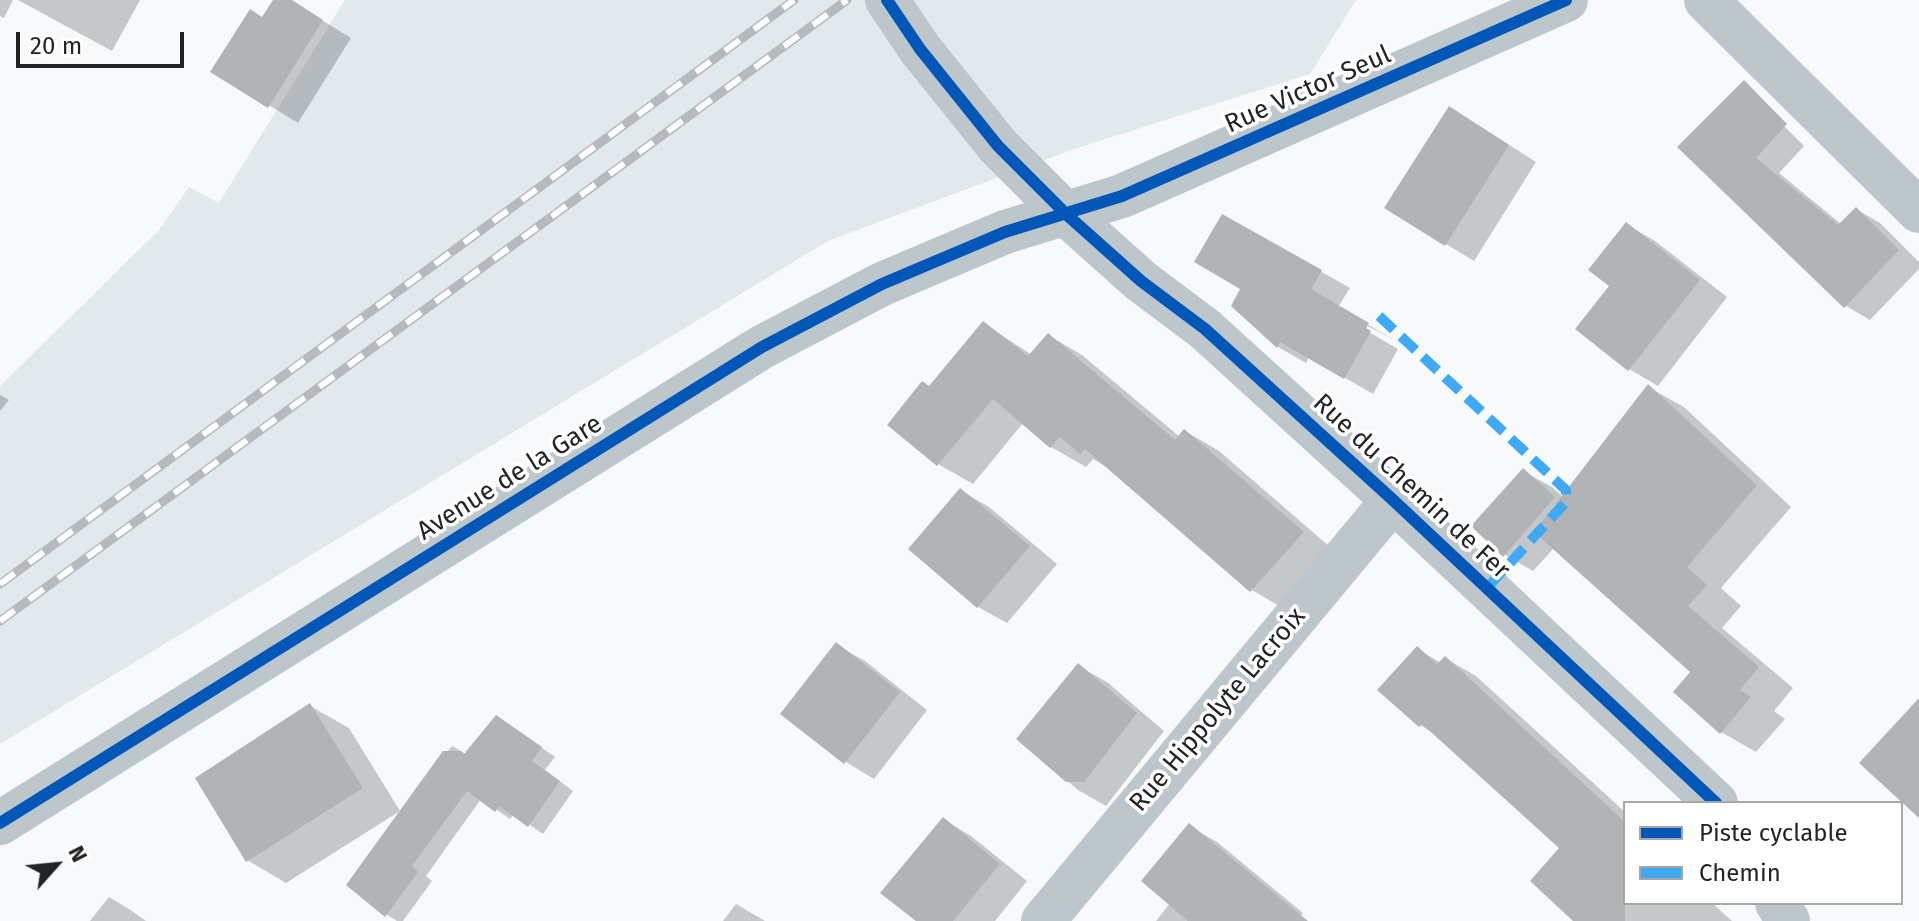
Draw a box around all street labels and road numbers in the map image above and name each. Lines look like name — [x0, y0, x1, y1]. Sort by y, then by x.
street label: Rue Victor Seul — [1220, 39, 1396, 141]
street label: Rue du Chemin de Fer — [1306, 388, 1516, 586]
street label: Avenue de la Gare — [412, 409, 608, 547]
street label: Rue Hippolyte Lacroix — [1123, 602, 1313, 818]

